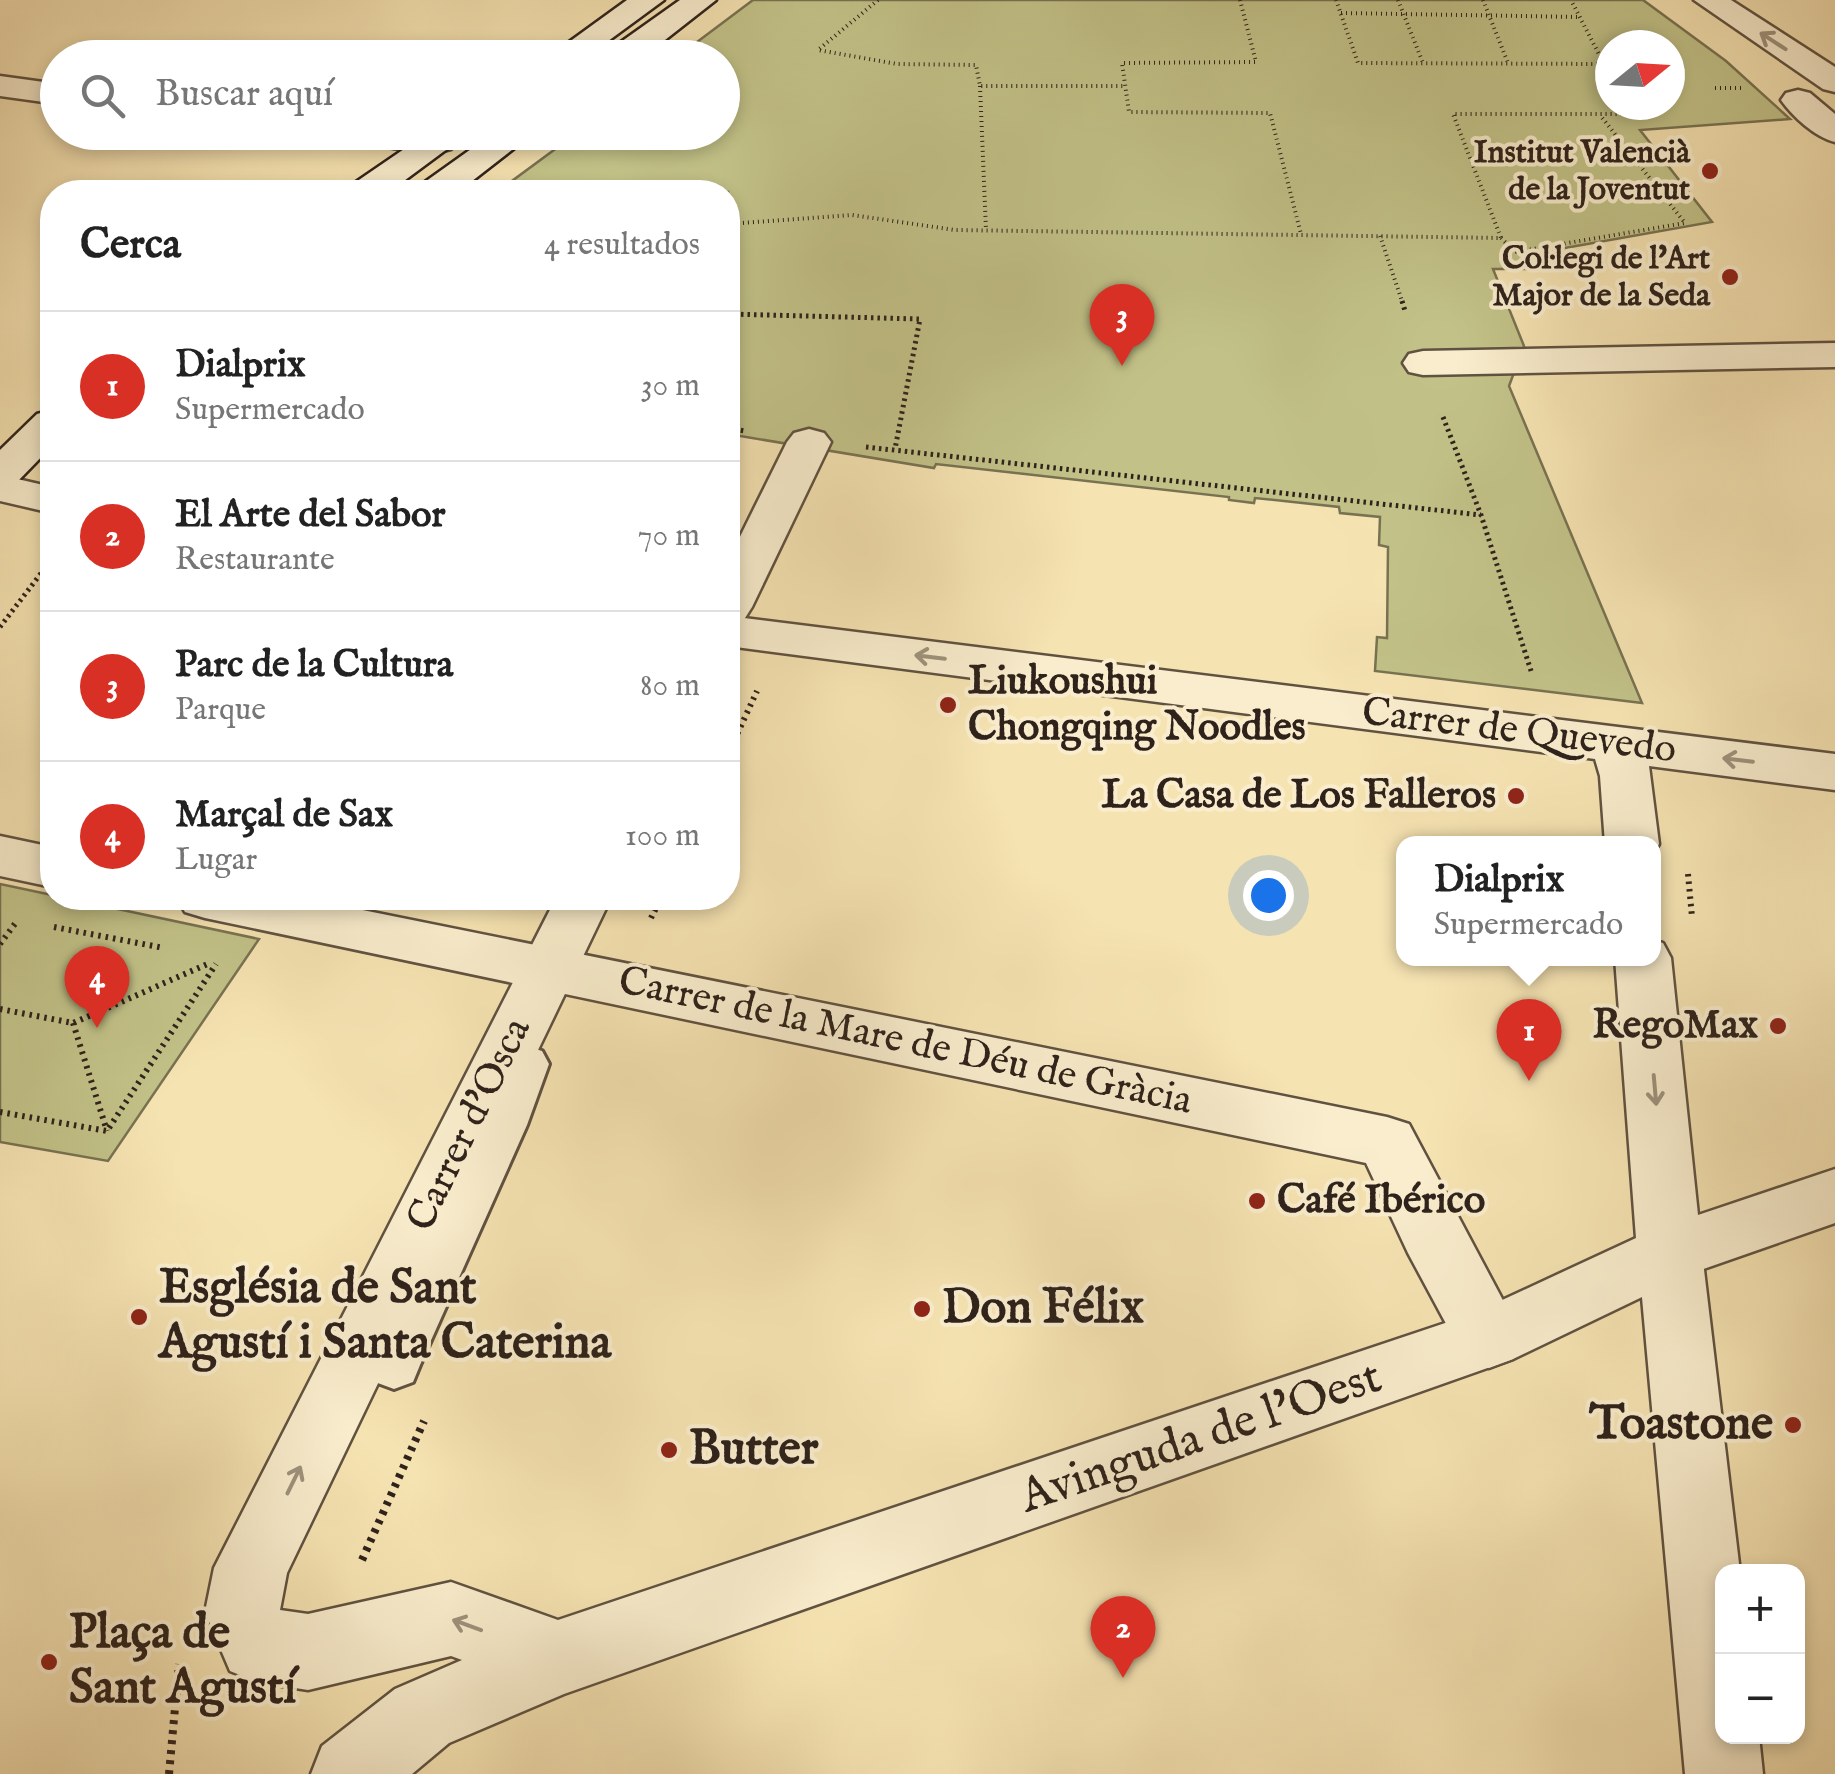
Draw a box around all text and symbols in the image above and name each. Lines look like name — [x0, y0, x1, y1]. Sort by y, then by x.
north arrow — [1595, 30, 1685, 120]
one-way arrow — [1759, 31, 1787, 52]
search box — [40, 40, 740, 150]
icon: search — [75, 68, 130, 123]
text: Buscar aquí — [155, 71, 333, 119]
place label: Institut Valencià de la Joventut — [1474, 133, 1691, 211]
marker: Institut Valencià de la Joventut — [1699, 160, 1721, 182]
text: Cerca — [80, 219, 181, 272]
text: 4 resultados — [544, 225, 700, 266]
place label: Col·legi de l'Art Major de la Seda — [1492, 239, 1711, 317]
marker: Col·legi de l'Art Major de la Seda — [1719, 266, 1741, 288]
pin: 3 — [1090, 284, 1154, 366]
text: Dialprix — [175, 342, 306, 390]
text: 1 — [107, 366, 118, 407]
text: 30 m — [641, 366, 700, 407]
text: Supermercado — [175, 390, 365, 431]
text: El Arte del Sabor — [175, 492, 445, 540]
text: 2 — [105, 516, 120, 557]
text: 70 m — [638, 516, 700, 557]
text: Restaurante — [175, 540, 335, 581]
text: Parc de la Cultura — [175, 642, 453, 690]
one-way arrow — [914, 647, 946, 666]
place label: Liukoushui Chongqing Noodles — [968, 657, 1306, 754]
text: 3 — [107, 666, 118, 707]
text: 80 m — [640, 666, 700, 707]
street label: Carrer de Quevedo — [1359, 687, 1679, 777]
text: Parque — [175, 690, 266, 731]
marker: Liukoushui Chongqing Noodles — [937, 694, 959, 716]
one-way arrow — [1723, 750, 1755, 768]
place label: La Casa de Los Falleros — [1102, 771, 1496, 822]
marker: La Casa de Los Falleros — [1505, 785, 1527, 807]
text: Marçal de Sax — [175, 792, 393, 840]
text: 4 — [105, 816, 120, 857]
text: 100 m — [625, 816, 700, 857]
popup — [1396, 836, 1661, 966]
text: Lugar — [175, 840, 257, 881]
text: Dialprix — [1434, 857, 1564, 905]
your location — [1243, 870, 1294, 921]
text: Supermercado — [1434, 905, 1623, 946]
pin: 4 — [64, 946, 130, 1028]
street label: Carrer de la Mare de Déu de Gràcia — [614, 956, 1197, 1128]
pin: 1 — [1496, 998, 1562, 1081]
place label: RegoMax — [1593, 1001, 1759, 1052]
street label: Carrer d'Osca — [396, 1009, 544, 1240]
marker: RegoMax — [1767, 1015, 1789, 1037]
one-way arrow — [1646, 1074, 1665, 1106]
place label: Café Ibérico — [1277, 1176, 1485, 1227]
marker: Café Ibérico — [1246, 1190, 1268, 1212]
place label: Església de Sant Agustí i Santa Caterina — [157, 1259, 612, 1374]
place label: Don Félix — [942, 1279, 1144, 1339]
marker: Don Félix — [911, 1298, 933, 1320]
marker: Església de Sant Agustí i Santa Caterina — [128, 1306, 150, 1328]
street label: Avinguda de l'Oest — [1011, 1348, 1390, 1528]
place label: Toastone — [1588, 1395, 1773, 1455]
marker: Toastone — [1782, 1414, 1804, 1436]
place label: Butter — [689, 1420, 819, 1480]
marker: Butter — [658, 1439, 680, 1461]
one-way arrow — [285, 1466, 304, 1496]
map controls — [1715, 1564, 1805, 1744]
button: + — [1715, 1564, 1805, 1654]
pin: 2 — [1090, 1596, 1156, 1678]
place label: Plaça de Sant Agustí — [69, 1604, 300, 1719]
one-way arrow — [452, 1615, 483, 1633]
marker: Plaça de Sant Agustí — [38, 1651, 60, 1673]
button: − — [1715, 1654, 1805, 1744]

